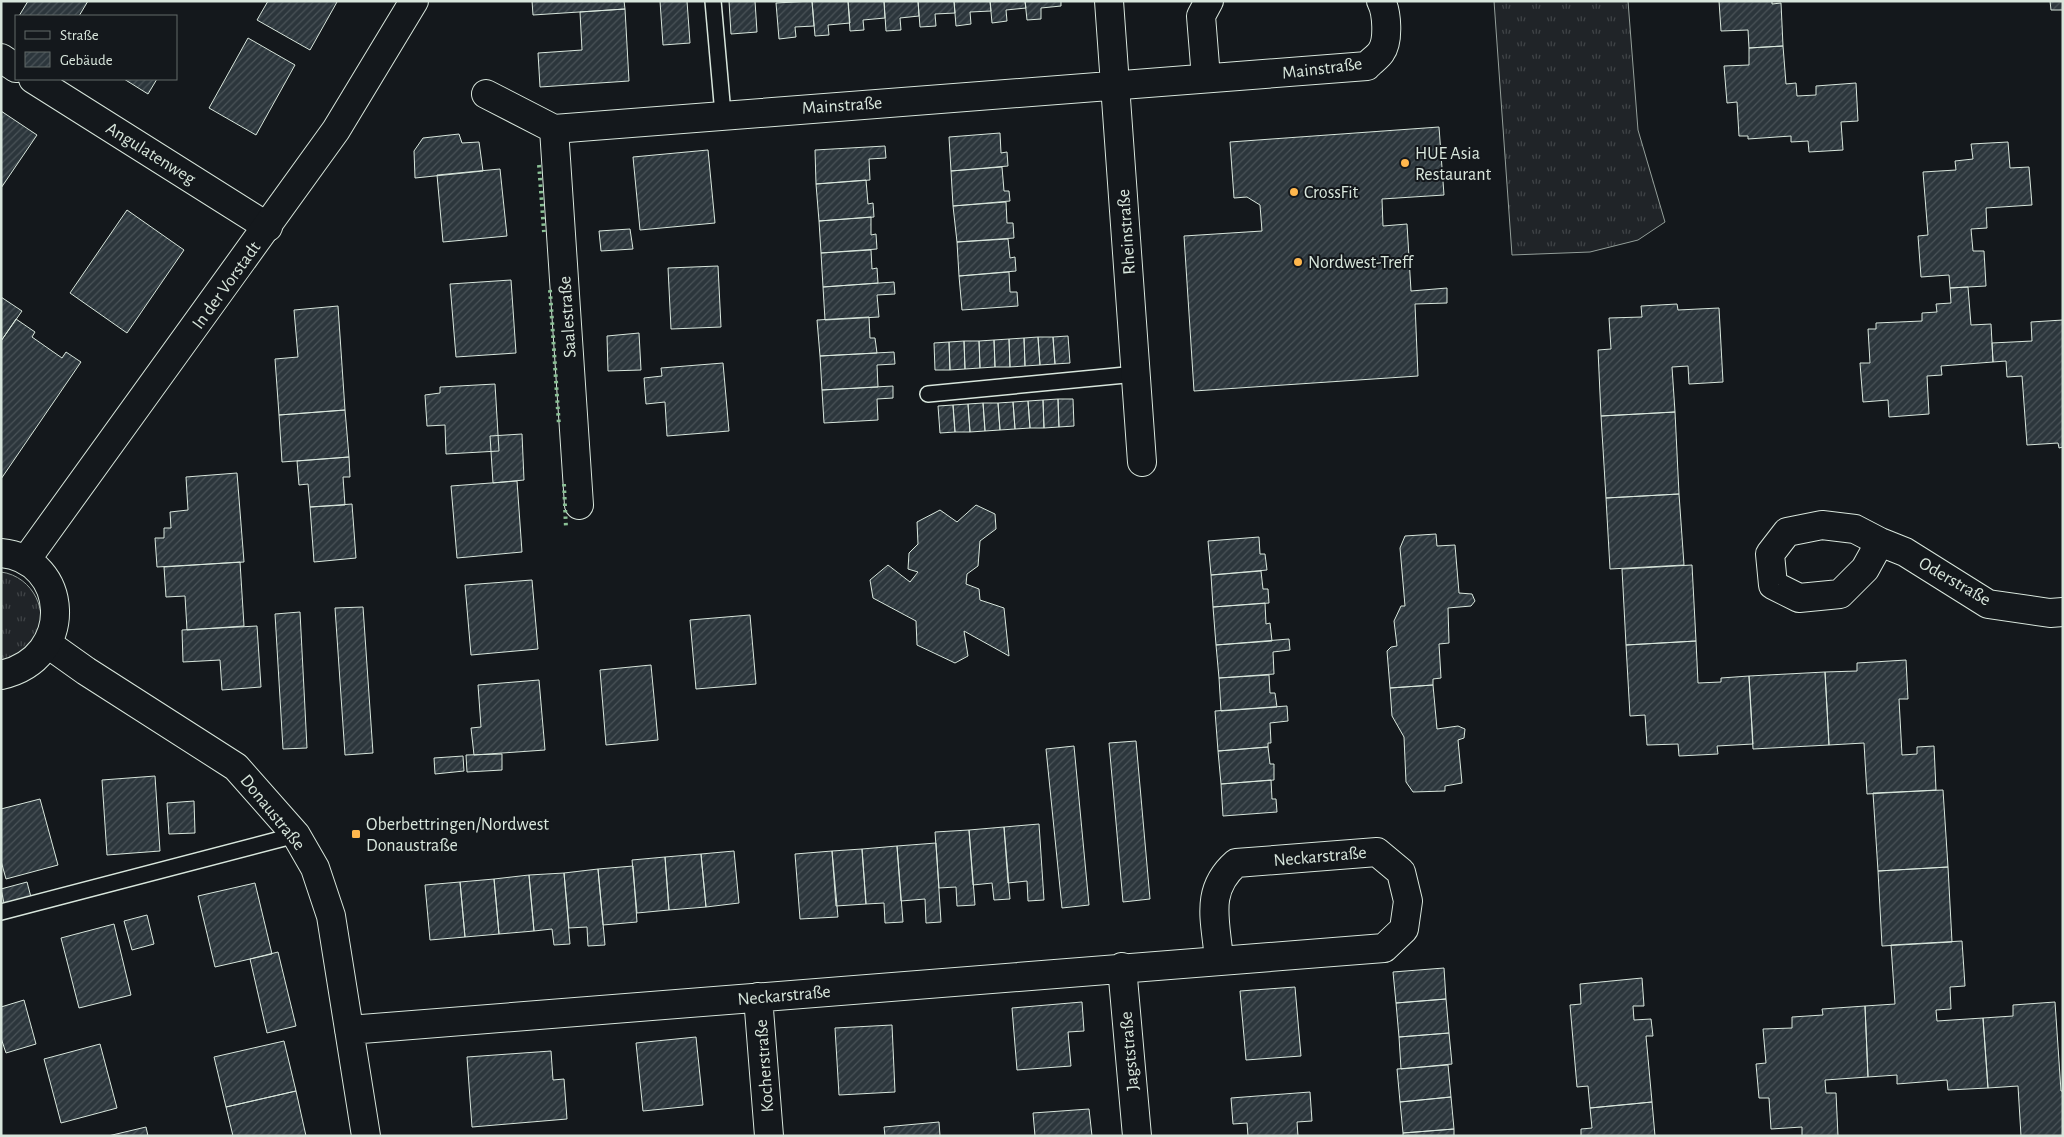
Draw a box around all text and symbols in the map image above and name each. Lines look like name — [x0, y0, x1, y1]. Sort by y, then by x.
legend — [15, 15, 178, 80]
text: Straße — [60, 28, 99, 43]
text: Gebäude — [60, 53, 113, 68]
street label: Mainstraße — [1281, 55, 1363, 83]
street label: Mainstraße — [801, 94, 883, 118]
street label: Angulatenweg — [103, 119, 199, 189]
place label: HUE Asia Restaurant — [1415, 145, 1491, 184]
marker: HUE Asia Restaurant — [1399, 157, 1411, 169]
place label: CrossFit — [1304, 184, 1359, 202]
marker: CrossFit — [1288, 186, 1300, 198]
street label: Rheinstraße — [1115, 189, 1139, 275]
street label: In der Vorstadt — [189, 238, 264, 333]
place label: Nordwest-Treff — [1308, 254, 1414, 272]
marker: Nordwest-Treff — [1292, 256, 1304, 268]
street label: Saalestraße — [556, 275, 580, 359]
street label: Oderstraße — [1916, 554, 1993, 610]
street label: Donaustraße — [236, 771, 308, 854]
place label: Oberbettringen/Nordwest Donaustraße — [366, 816, 549, 855]
marker: Oberbettringen/Nordwest Donaustraße — [350, 828, 362, 840]
street label: Neckarstraße — [1273, 844, 1367, 870]
street label: Neckarstraße — [737, 983, 831, 1009]
street label: Jagststraße — [1118, 1011, 1142, 1091]
street label: Kocherstraße — [753, 1019, 777, 1113]

